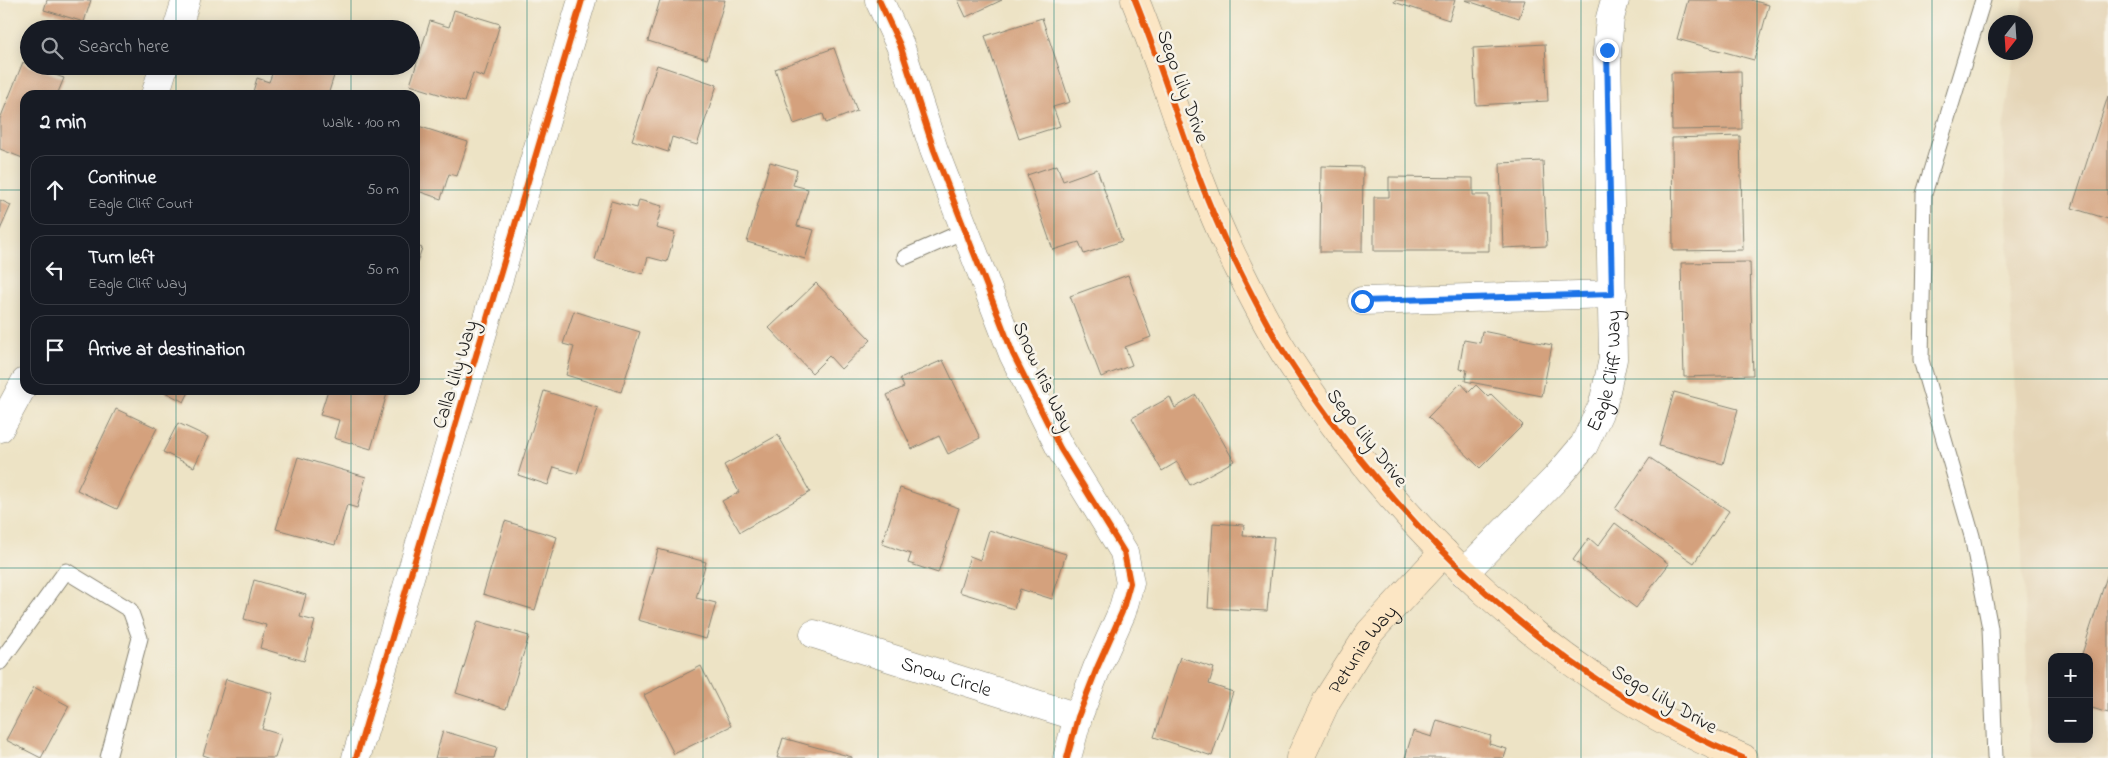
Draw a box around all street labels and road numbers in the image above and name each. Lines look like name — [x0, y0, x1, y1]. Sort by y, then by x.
street label: Sego Lily Drive — [1147, 26, 1216, 148]
street label: Eagle Cliff Way — [1580, 310, 1631, 437]
street label: Calla Lily Way — [426, 317, 487, 433]
street label: Snow Iris Way — [1004, 317, 1080, 437]
street label: Sego Lily Drive — [1317, 383, 1414, 495]
street label: Petunia Way — [1322, 599, 1405, 701]
street label: Snow Circle — [897, 650, 995, 706]
street label: Sego Lily Drive — [1605, 658, 1722, 743]

